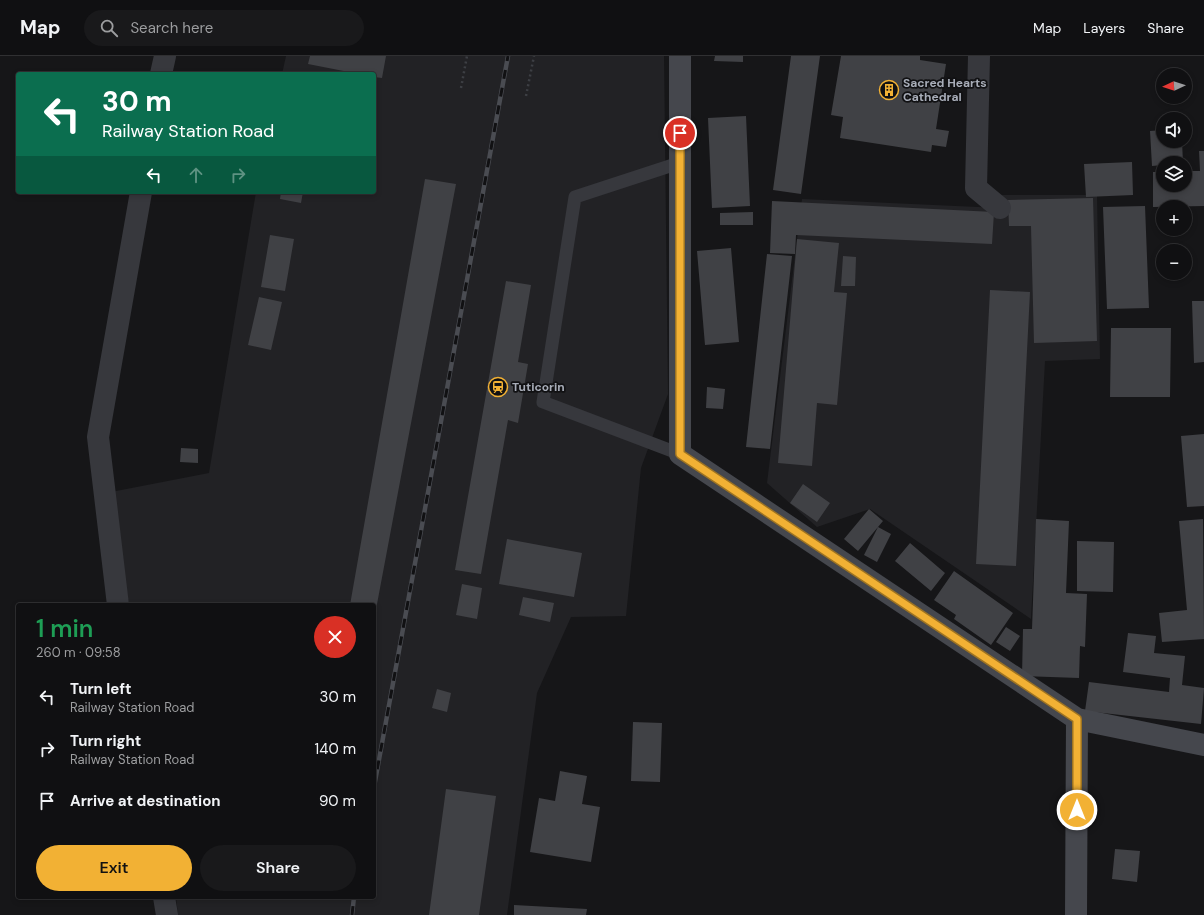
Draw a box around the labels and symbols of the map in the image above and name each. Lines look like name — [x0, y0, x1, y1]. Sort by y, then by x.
north arrow — [1156, 68, 1192, 104]
place label: Sacred Hearts Cathedral — [903, 75, 987, 105]
building icon: Sacred Hearts Cathedral — [878, 79, 900, 101]
pin — [663, 116, 697, 150]
station icon: Tuticorin — [487, 376, 509, 398]
place label: Tuticorin — [512, 379, 565, 395]
position arrow — [1056, 789, 1098, 831]

